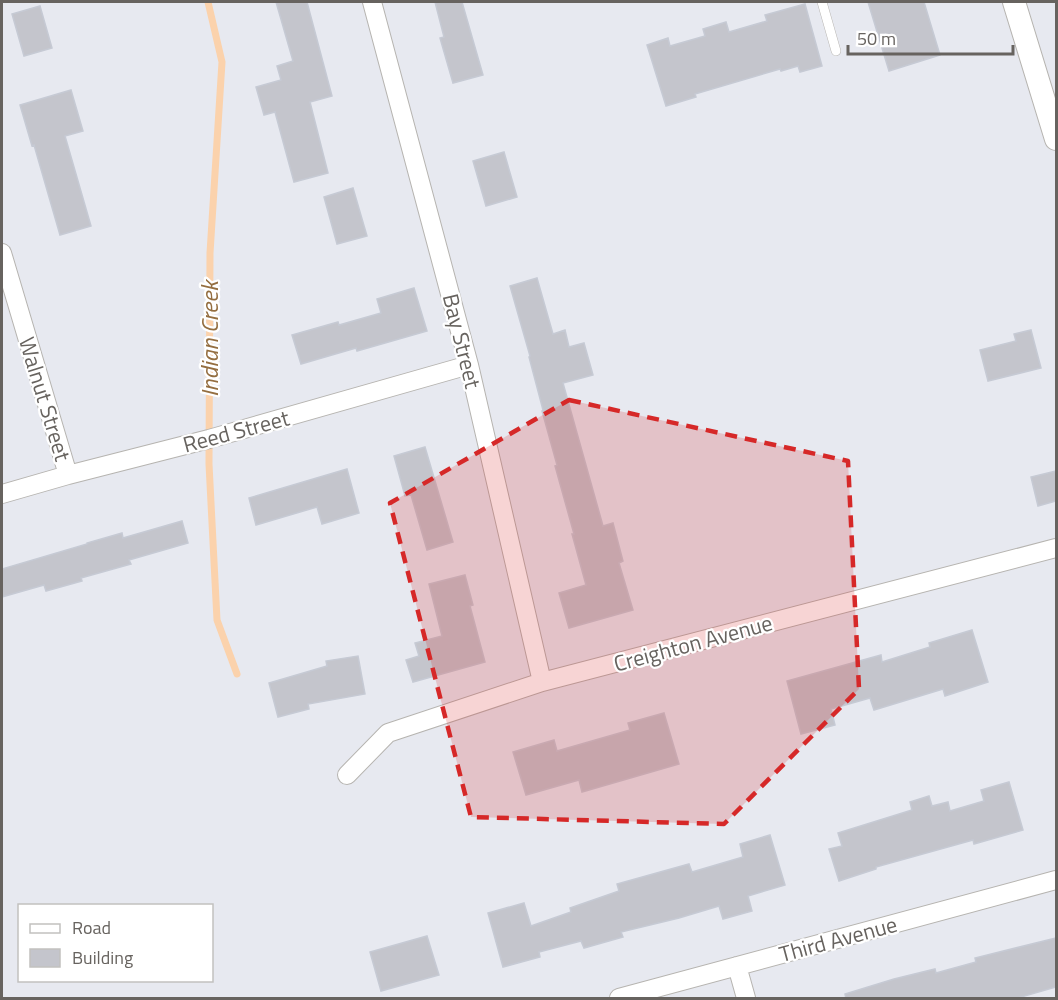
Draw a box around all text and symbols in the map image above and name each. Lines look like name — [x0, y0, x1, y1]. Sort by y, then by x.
scale bar — [848, 18, 1013, 56]
text: 50 m — [857, 25, 896, 52]
water label: Indian Creek — [191, 278, 227, 397]
street label: Bay Street — [434, 290, 490, 392]
street label: Walnut Street — [10, 333, 80, 465]
street label: Reed Street — [179, 400, 293, 461]
street label: Creighton Avenue — [610, 605, 776, 681]
legend — [18, 904, 213, 982]
street label: Third Avenue — [775, 907, 901, 971]
text: Road — [72, 914, 111, 941]
text: Building — [72, 944, 133, 971]

